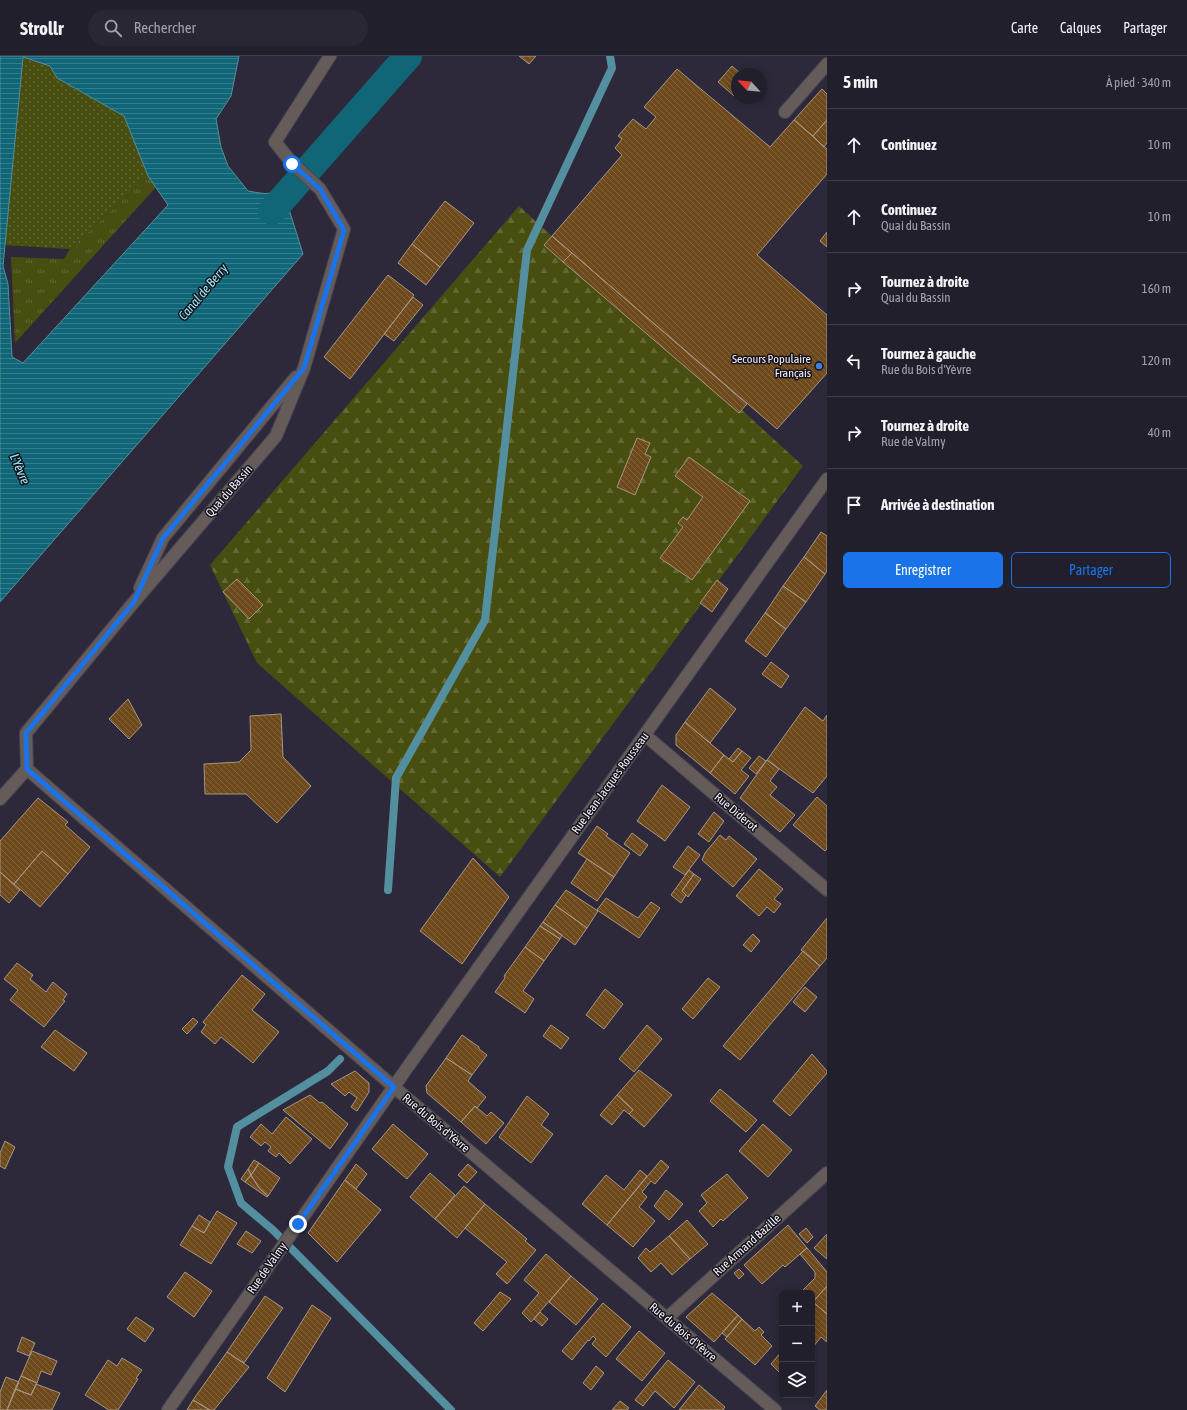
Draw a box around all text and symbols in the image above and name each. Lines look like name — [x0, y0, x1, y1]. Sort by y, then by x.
search box — [88, 10, 368, 46]
text: Strollr — [20, 17, 64, 39]
icon: search — [102, 17, 124, 39]
text: Rechercher — [134, 19, 196, 36]
text: Carte — [1011, 20, 1038, 36]
text: Calques — [1060, 20, 1101, 36]
text: Partager — [1123, 20, 1167, 36]
north arrow — [731, 68, 767, 104]
text: 5 min — [843, 72, 878, 92]
text: À pied · 340 m — [1106, 75, 1171, 90]
icon: ahead — [843, 134, 865, 156]
text: Continuez — [881, 136, 937, 153]
text: 10 m — [1148, 137, 1171, 152]
route start — [283, 155, 301, 173]
text: Continuez — [881, 201, 937, 218]
icon: ahead — [843, 206, 865, 228]
text: 10 m — [1148, 209, 1171, 224]
text: Quai du Bassin — [881, 218, 951, 233]
water label: Canal de Berry — [175, 260, 231, 323]
text: Tournez à droite — [881, 273, 969, 290]
icon: right — [843, 278, 865, 300]
text: 160 m — [1142, 281, 1171, 296]
text: Quai du Bassin — [881, 290, 951, 305]
text: Tournez à gauche — [881, 345, 976, 362]
icon: left — [843, 350, 865, 372]
place label: Secours Populaire Français — [732, 352, 811, 380]
text: 120 m — [1142, 353, 1171, 368]
marker: Secours Populaire Français — [814, 361, 824, 371]
text: Rue du Bois d'Yèvre — [881, 362, 971, 377]
text: Tournez à droite — [881, 417, 969, 434]
icon: right — [843, 422, 865, 444]
text: 40 m — [1148, 425, 1171, 440]
text: Rue de Valmy — [881, 434, 946, 449]
water label: L'Yèvre — [7, 451, 33, 487]
street label: Quai du Bassin — [203, 462, 255, 520]
icon: arrive — [843, 494, 865, 516]
text: Arrivée à destination — [881, 496, 995, 513]
button: Enregistrer — [843, 552, 1003, 588]
button: Partager — [1011, 552, 1171, 588]
street label: Rue Jean-Jacques Rousseau — [568, 729, 652, 836]
street label: Rue Diderot — [712, 790, 761, 834]
street label: Rue du Bois d'Yèvre — [400, 1091, 472, 1155]
street label: Rue Armand Bazille — [710, 1211, 784, 1279]
route end — [289, 1215, 307, 1233]
street label: Rue de Valmy — [244, 1240, 290, 1296]
map controls — [779, 1290, 815, 1398]
button: + — [779, 1290, 815, 1326]
street label: Rue du Bois d'Yèvre — [647, 1300, 719, 1364]
button: − — [779, 1326, 815, 1362]
button: layers — [779, 1362, 815, 1398]

